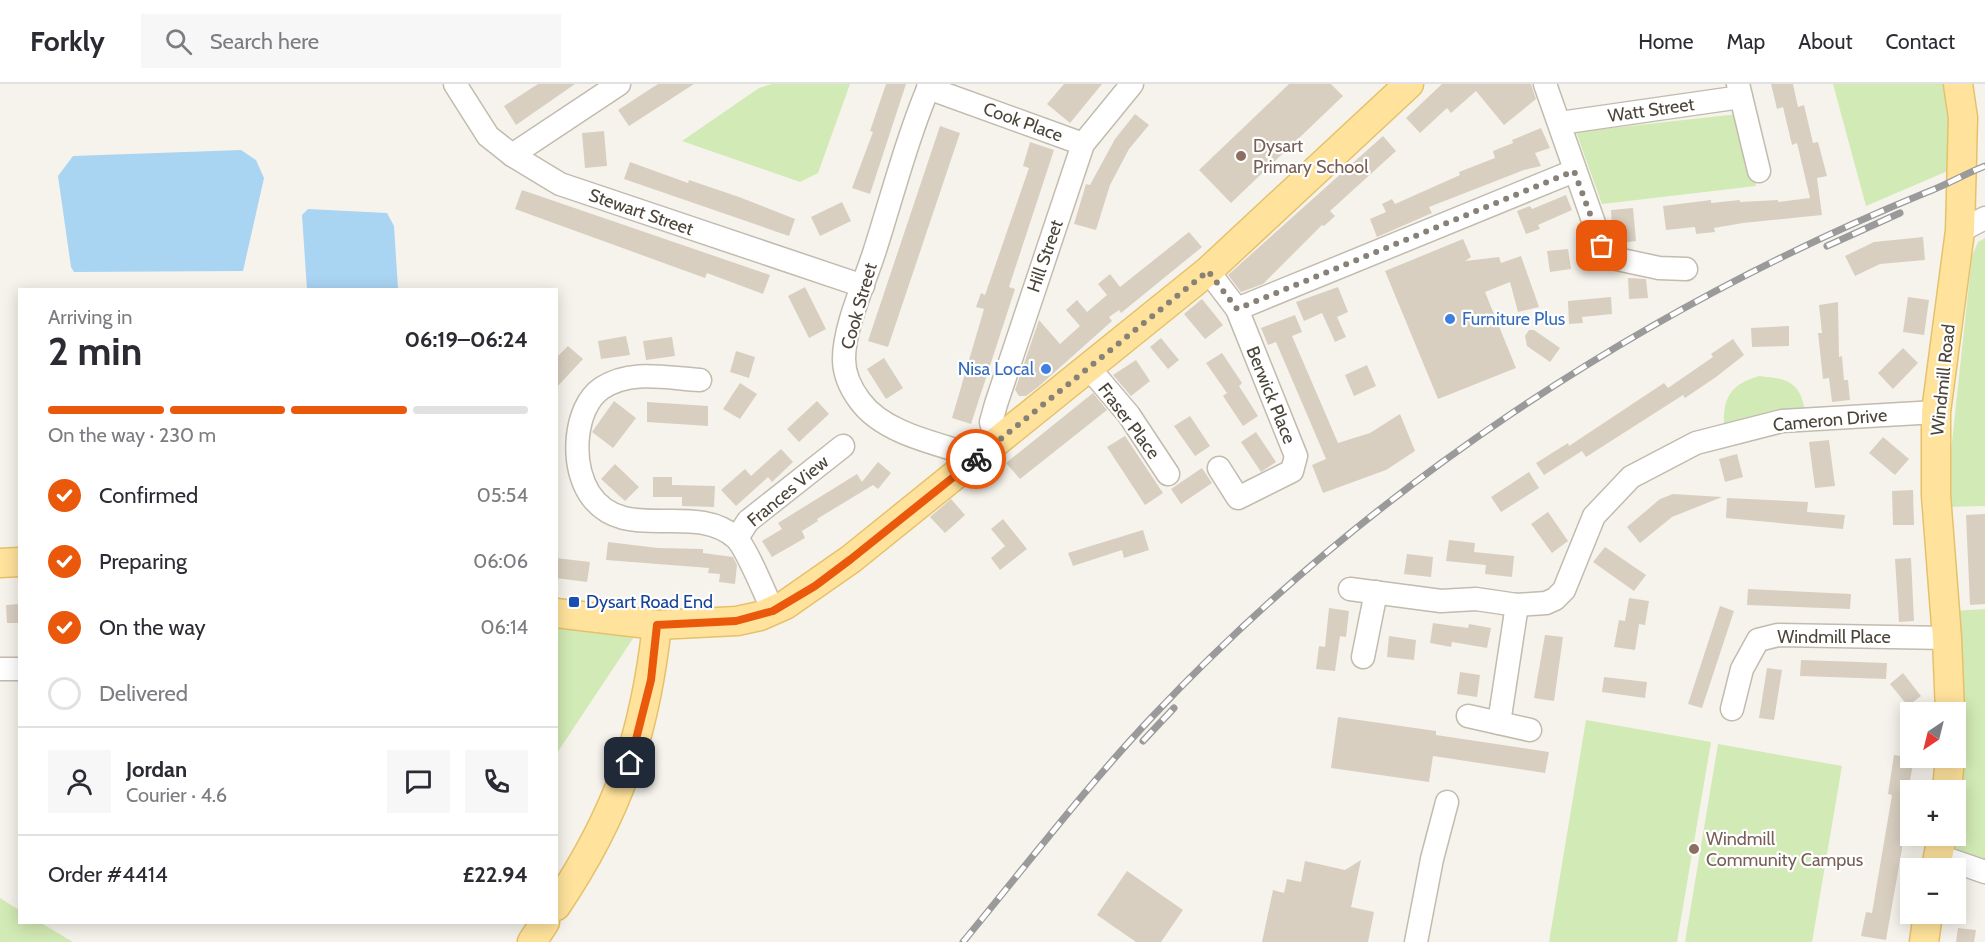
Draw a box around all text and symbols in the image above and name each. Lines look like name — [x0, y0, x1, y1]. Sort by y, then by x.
search box — [141, 14, 561, 68]
text: Forkly — [30, 24, 105, 58]
icon: search — [162, 25, 195, 58]
text: Search here — [210, 28, 319, 55]
text: Home — [1638, 29, 1694, 54]
text: Map — [1727, 29, 1765, 54]
text: About — [1798, 29, 1852, 54]
text: Contact — [1885, 29, 1955, 54]
street label: Watt Street — [1606, 93, 1696, 127]
street label: Cook Place — [980, 97, 1066, 147]
place label: Dysart Primary School — [1253, 135, 1369, 178]
marker: Dysart Primary School — [1234, 149, 1248, 163]
street label: Stewart Street — [586, 184, 696, 240]
street label: Hill Street — [1022, 217, 1068, 295]
pin — [1576, 220, 1627, 271]
icon: bag — [1585, 229, 1618, 262]
street label: Cook Street — [836, 260, 882, 352]
text: Arriving in — [48, 305, 132, 329]
place label: Furniture Plus — [1462, 308, 1565, 330]
marker: Furniture Plus — [1443, 312, 1457, 326]
street label: Windmill Road — [1926, 323, 1960, 437]
text: 06:19–06:24 — [404, 326, 528, 353]
text: 2 min — [48, 327, 142, 375]
street label: Berwick Place — [1241, 343, 1301, 447]
place label: Nisa Local — [958, 358, 1035, 380]
marker: Nisa Local — [1039, 362, 1053, 376]
street label: Fraser Place — [1093, 379, 1165, 463]
street label: Cameron Drive — [1772, 404, 1888, 436]
text: On the way · 230 m — [48, 423, 216, 447]
courier — [946, 429, 1006, 489]
icon: bike — [960, 443, 993, 476]
street label: Frances View — [743, 451, 833, 531]
icon: check — [48, 479, 81, 512]
text: Confirmed — [99, 482, 198, 509]
text: 05:54 — [477, 483, 528, 507]
icon: check — [48, 545, 81, 578]
text: Preparing — [99, 548, 187, 575]
text: 06:06 — [473, 549, 528, 573]
place label: Dysart Road End — [586, 591, 713, 613]
marker: Dysart Road End — [567, 595, 581, 609]
icon: check — [48, 611, 81, 644]
text: On the way — [99, 614, 206, 641]
text: 06:14 — [480, 615, 528, 639]
street label: Windmill Place — [1777, 626, 1891, 648]
text: Delivered — [99, 680, 188, 707]
north arrow — [1900, 702, 1966, 768]
map controls — [1900, 702, 1966, 924]
pin — [604, 737, 655, 788]
icon: home — [613, 746, 646, 779]
button: person — [48, 750, 111, 813]
button: chat — [387, 750, 450, 813]
button: phone — [465, 750, 528, 813]
text: Jordan — [126, 756, 187, 783]
button: + — [1900, 780, 1966, 846]
text: Courier · 4.6 — [126, 783, 227, 807]
place label: Windmill Community Campus — [1706, 828, 1863, 871]
marker: Windmill Community Campus — [1687, 842, 1701, 856]
button: − — [1900, 858, 1966, 924]
text: Order #4414 — [48, 861, 168, 888]
text: £22.94 — [463, 861, 528, 888]

